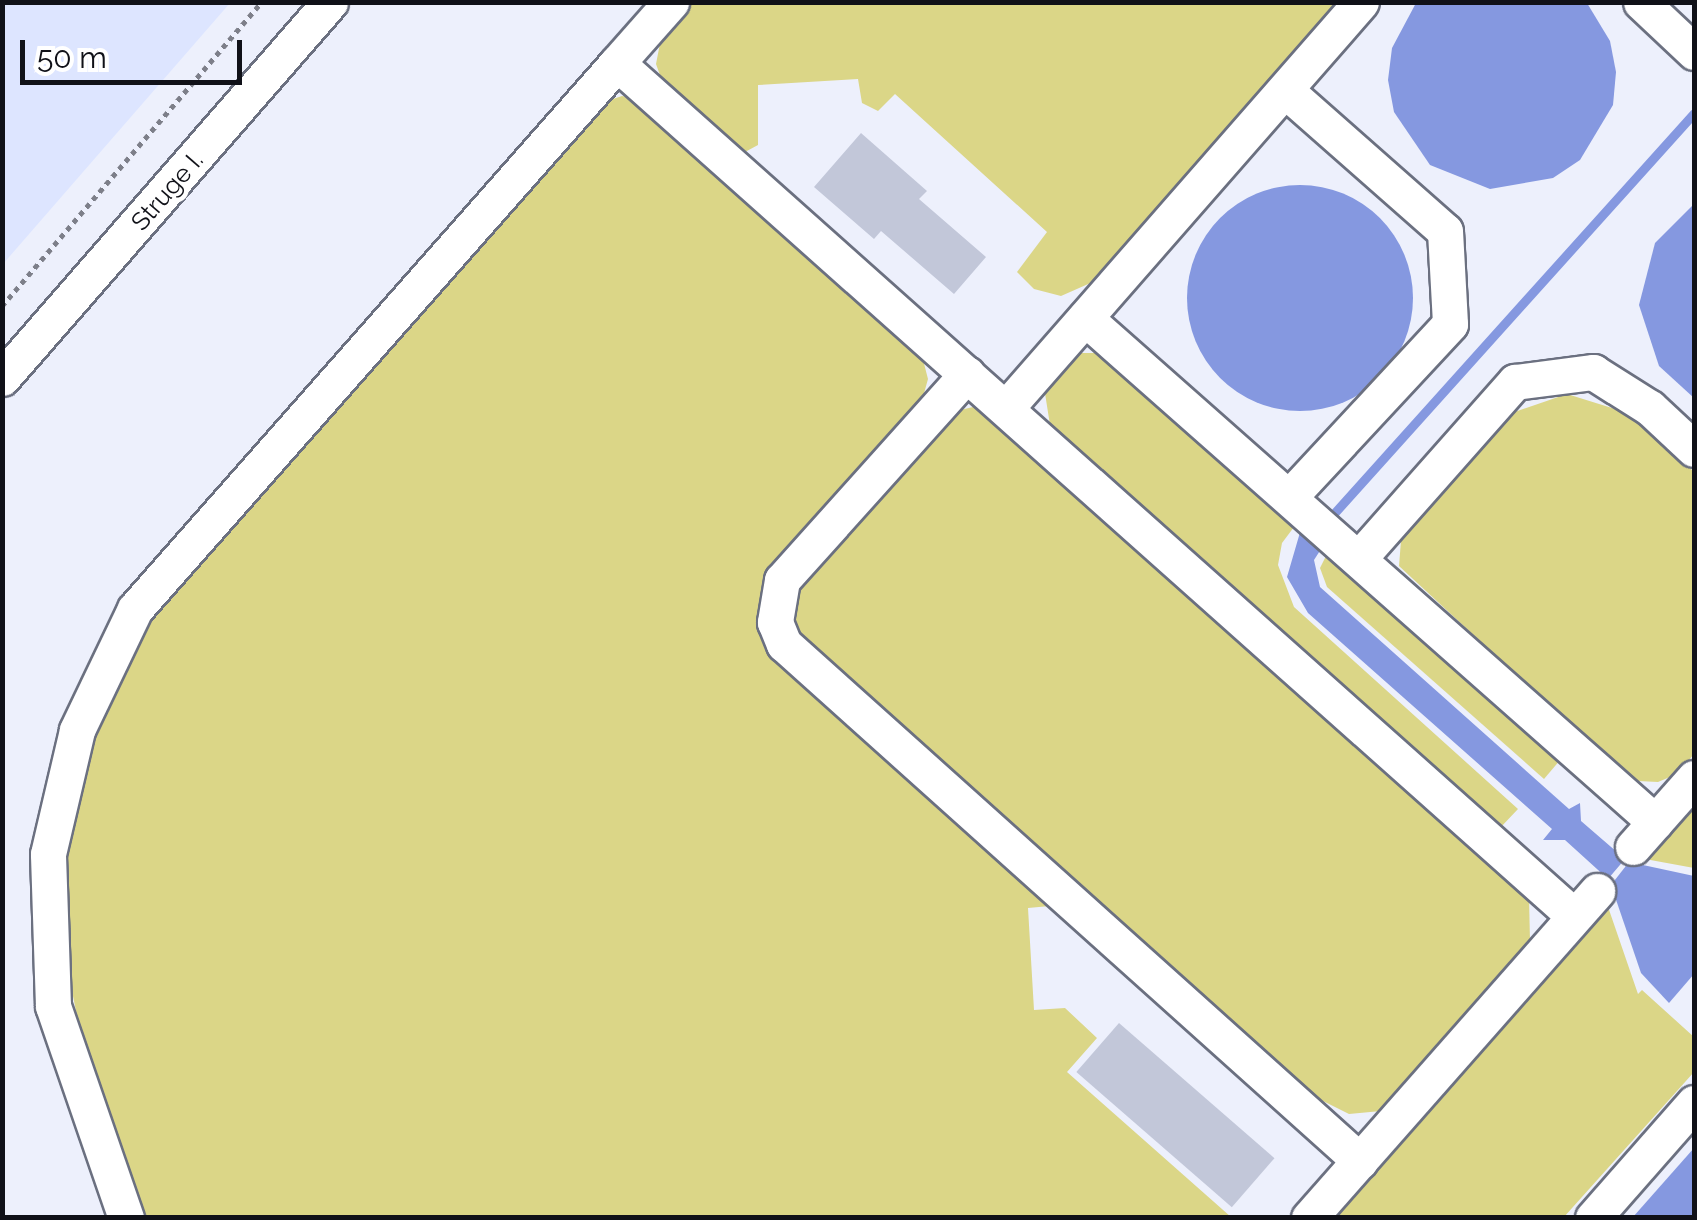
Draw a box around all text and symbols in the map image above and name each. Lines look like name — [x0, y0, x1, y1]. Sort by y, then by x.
scale bar — [25, 20, 248, 82]
text: 50 m — [37, 40, 107, 75]
street label: Struge I. — [125, 146, 209, 236]

